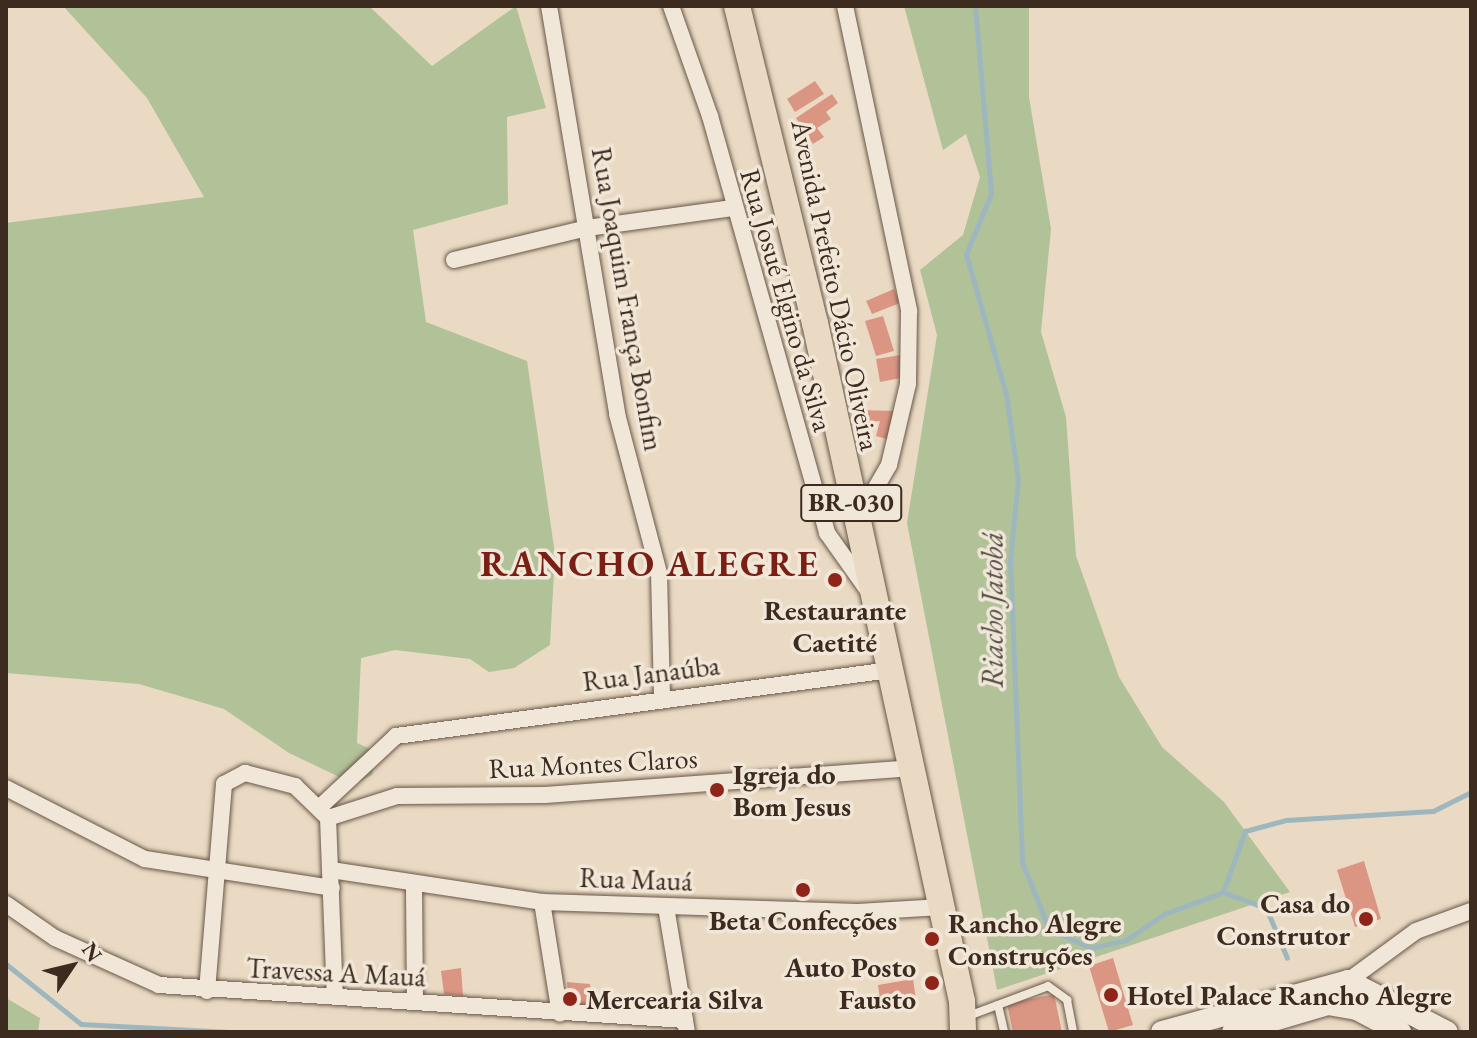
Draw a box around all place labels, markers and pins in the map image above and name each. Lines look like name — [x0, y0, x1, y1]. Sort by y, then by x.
marker: Restaurante Caetité — [826, 571, 844, 589]
place label: Restaurante Caetité — [764, 593, 906, 659]
place label: Igreja do Bom Jesus — [733, 757, 851, 823]
marker: Igreja do Bom Jesus — [708, 781, 726, 799]
marker: Beta Confecções — [794, 881, 812, 899]
place label: Casa do Construtor — [1216, 886, 1350, 952]
place label: Beta Confecções — [709, 903, 897, 937]
place label: Rancho Alegre Construções — [948, 906, 1121, 972]
marker: Casa do Construtor — [1357, 910, 1375, 928]
marker: Rancho Alegre Construções — [923, 930, 941, 948]
place label: Auto Posto Fausto — [785, 950, 916, 1016]
marker: Auto Posto Fausto — [923, 974, 941, 992]
place label: Hotel Palace Rancho Alegre — [1127, 978, 1452, 1012]
place label: Mercearia Silva — [586, 982, 763, 1016]
marker: Hotel Palace Rancho Alegre — [1102, 986, 1120, 1004]
marker: Mercearia Silva — [561, 990, 579, 1008]

